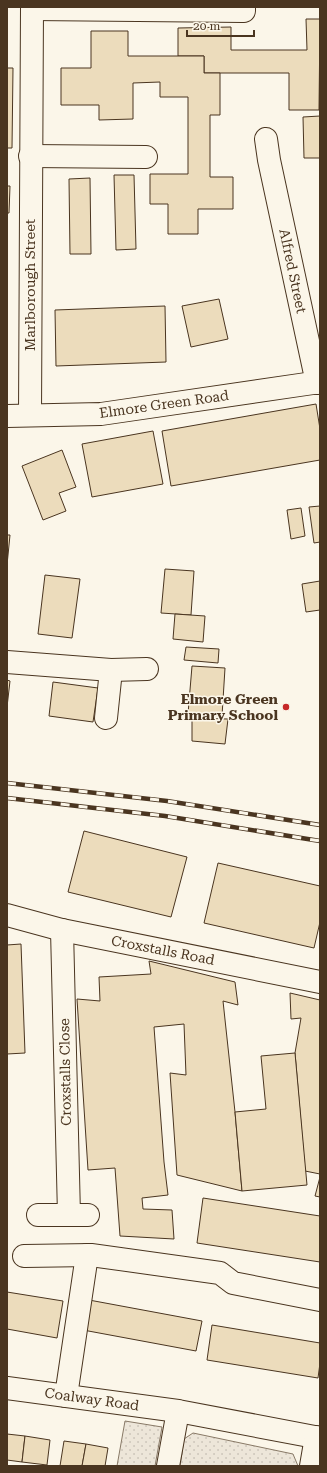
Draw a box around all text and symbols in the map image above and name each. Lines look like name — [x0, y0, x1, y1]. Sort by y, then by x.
scale bar — [187, 12, 254, 38]
text: 20 m — [193, 19, 220, 33]
street label: Marlborough Street — [22, 219, 38, 351]
street label: Alfred Street — [276, 227, 310, 315]
street label: Elmore Green Road — [98, 387, 230, 421]
place label: Elmore Green Primary School — [168, 691, 279, 723]
marker: Elmore Green Primary School — [281, 702, 291, 712]
street label: Croxstalls Road — [110, 932, 216, 968]
street label: Croxstalls Close — [56, 1018, 74, 1126]
street label: Coalway Road — [44, 1384, 140, 1414]

